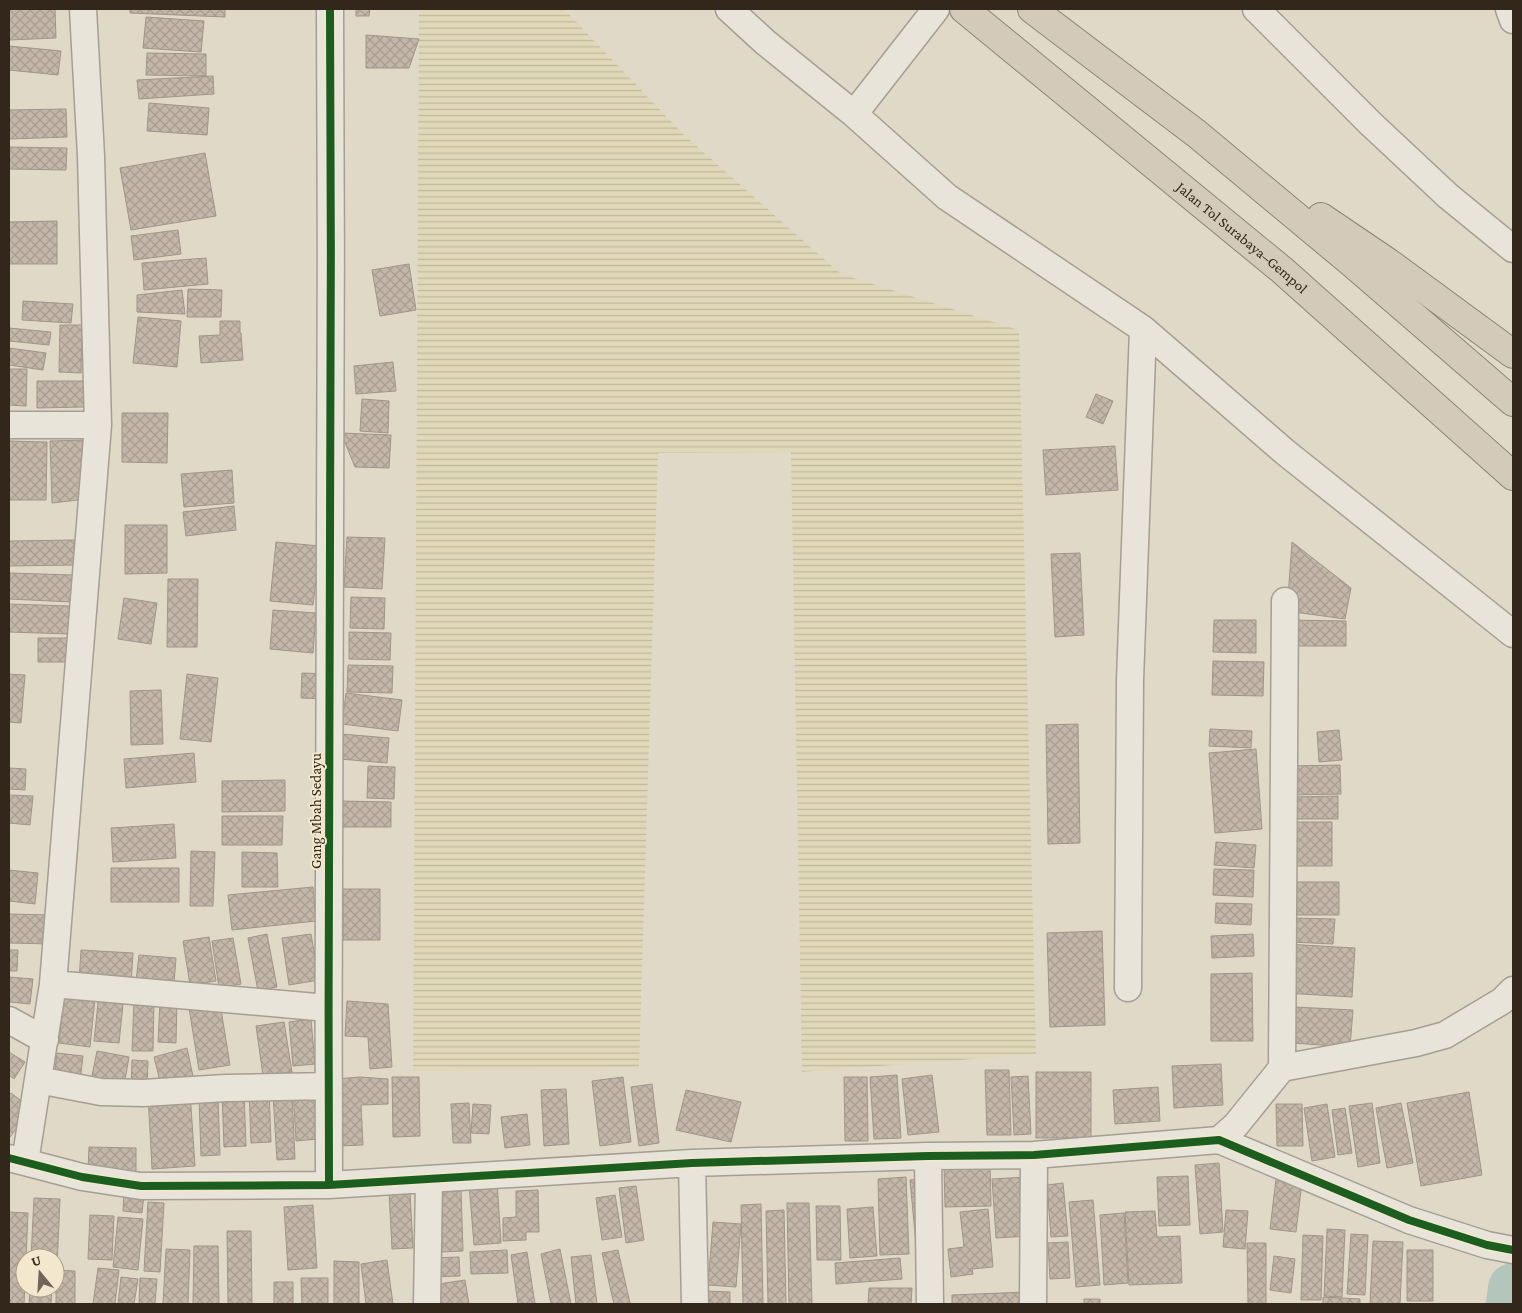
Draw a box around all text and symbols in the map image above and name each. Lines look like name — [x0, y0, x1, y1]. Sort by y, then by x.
street label: Jalan Tol Surabaya–Gempol — [1171, 178, 1311, 297]
street label: Gang Mbah Sedayu — [308, 753, 325, 869]
north arrow — [15, 1248, 65, 1298]
text: U — [29, 1251, 43, 1270]

